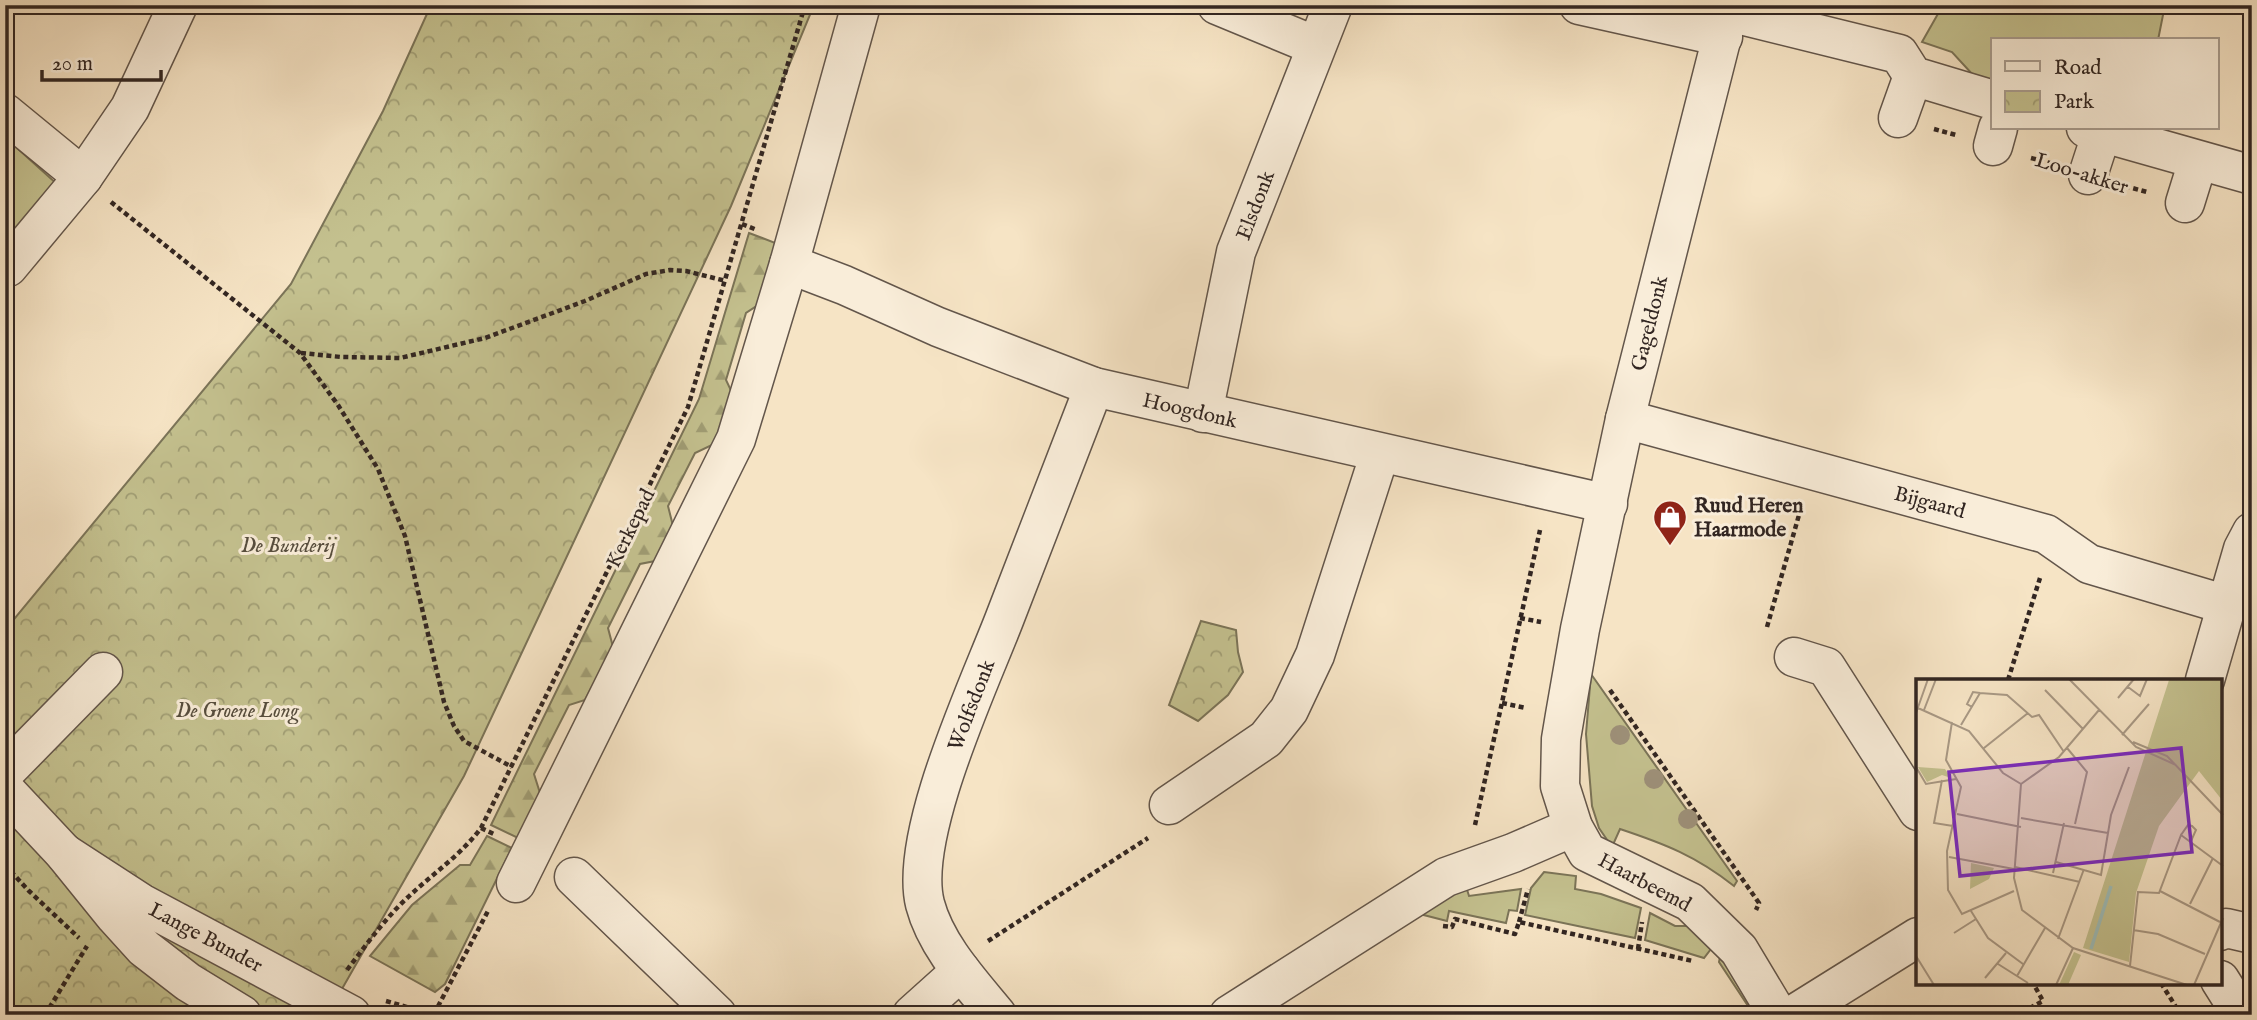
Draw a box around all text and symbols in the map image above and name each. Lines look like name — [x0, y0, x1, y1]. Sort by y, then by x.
scale bar — [42, 38, 161, 82]
legend — [1991, 38, 2218, 130]
text: 20 m — [52, 51, 93, 78]
text: Road — [2054, 55, 2102, 82]
text: Park — [2054, 89, 2095, 116]
street label: Loo-akker — [2032, 147, 2132, 202]
street label: Elsdonk — [1231, 166, 1282, 244]
street label: Gageldonk — [1626, 272, 1676, 374]
street label: Hoogdonk — [1140, 387, 1240, 436]
street label: Bijgaard — [1891, 481, 1969, 526]
street label: Kerkepad — [601, 484, 662, 573]
place label: Ruud Heren Haarmode — [1694, 493, 1803, 544]
shop icon: Ruud Heren Haarmode — [1651, 498, 1689, 547]
park label: De Bunderij — [241, 533, 338, 560]
street label: Wolfsdonk — [943, 655, 1002, 755]
inset map — [1916, 679, 2222, 985]
park label: De Groene Long — [176, 698, 299, 725]
street label: Haarbeemd — [1593, 848, 1696, 920]
street label: Lange Bunder — [144, 897, 267, 980]

